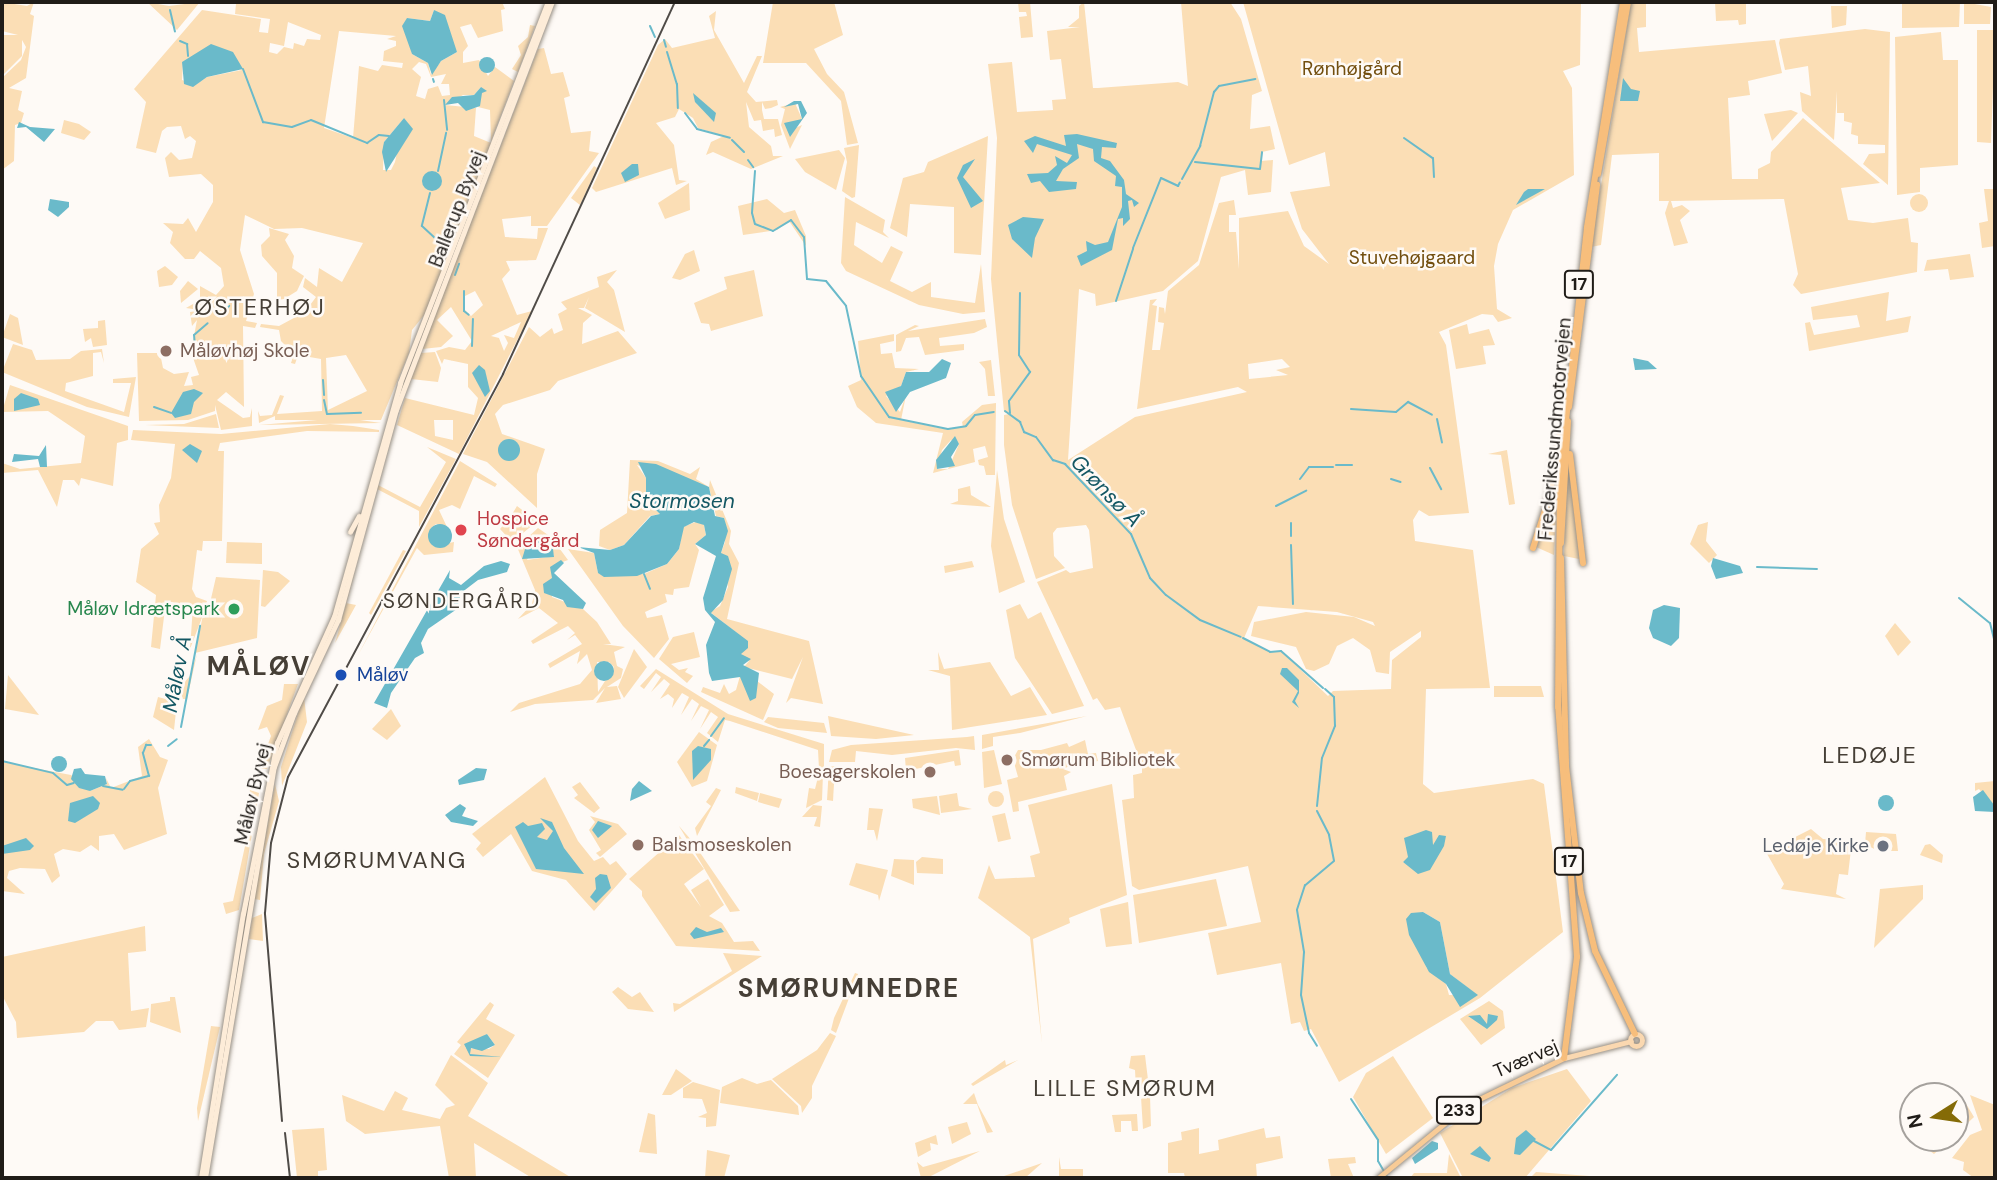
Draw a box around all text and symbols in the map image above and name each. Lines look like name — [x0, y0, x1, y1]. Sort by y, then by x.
park label: Rønhøjgård — [1302, 58, 1402, 80]
street label: Ballerup Byvej — [424, 148, 490, 270]
park label: Stuvehøjgaard — [1349, 247, 1475, 269]
road number: 17 — [1563, 270, 1595, 298]
district label: ØSTERHØJ — [195, 293, 325, 321]
street label: Frederikssundmotorvejen — [1534, 317, 1576, 541]
place label: Måløvhøj Skole — [180, 340, 310, 362]
marker: Måløvhøj Skole — [158, 343, 174, 359]
water label: Grønsø Å — [1065, 449, 1147, 533]
water label: Stormosen — [629, 488, 735, 514]
place label: Hospice Søndergård — [477, 508, 579, 552]
marker: Hospice Søndergård — [451, 520, 471, 540]
district label: SØNDERGÅRD — [384, 588, 540, 614]
place label: Måløv Idrætspark — [67, 598, 220, 620]
marker: Måløv Idrætspark — [226, 601, 242, 617]
water label: Måløv Å — [157, 633, 197, 715]
district label: MÅLØV — [207, 651, 311, 683]
place label: Måløv — [357, 664, 408, 686]
marker: Måløv — [331, 665, 351, 685]
street label: Måløv Byvej — [230, 741, 276, 847]
district label: LEDØJE — [1823, 741, 1917, 769]
place label: Smørum Bibliotek — [1021, 749, 1175, 771]
marker: Smørum Bibliotek — [999, 752, 1015, 768]
place label: Boesagerskolen — [779, 761, 916, 783]
marker: Boesagerskolen — [922, 764, 938, 780]
place label: Balsmoseskolen — [652, 834, 792, 856]
place label: Ledøje Kirke — [1763, 835, 1869, 857]
marker: Balsmoseskolen — [630, 837, 646, 853]
marker: Ledøje Kirke — [1875, 838, 1891, 854]
district label: SMØRUMVANG — [288, 846, 466, 874]
road number: 17 — [1553, 846, 1585, 876]
district label: SMØRUMNEDRE — [739, 973, 959, 1005]
street label: Tværvej — [1490, 1035, 1562, 1083]
district label: LILLE SMØRUM — [1035, 1074, 1215, 1102]
north arrow — [1899, 1082, 1969, 1152]
road number: 233 — [1434, 1096, 1484, 1125]
text: N — [1901, 1112, 1929, 1130]

